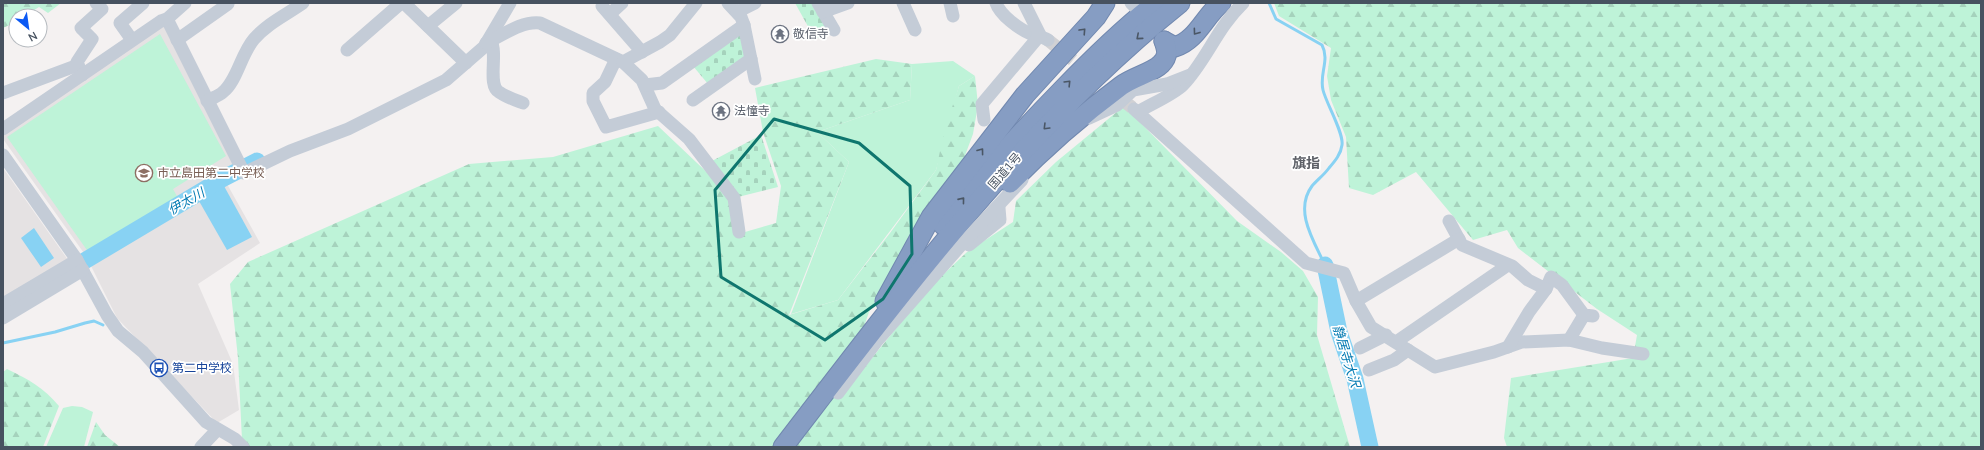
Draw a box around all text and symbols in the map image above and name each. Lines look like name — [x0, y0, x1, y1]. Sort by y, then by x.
north arrow — [8, 8, 48, 48]
temple icon: 敬信寺 — [770, 24, 790, 44]
place label: 敬信寺 — [793, 26, 829, 42]
text: N — [25, 28, 40, 45]
one-way arrow — [1078, 28, 1086, 36]
one-way arrow — [1193, 28, 1201, 35]
one-way arrow — [1136, 32, 1144, 40]
one-way arrow — [1064, 80, 1071, 88]
temple icon: 法憧寺 — [711, 101, 731, 121]
place label: 法憧寺 — [734, 103, 770, 119]
one-way arrow — [1043, 122, 1051, 130]
one-way arrow — [976, 149, 983, 156]
street label: 国道1号 — [985, 149, 1025, 193]
district label: 旗指 — [1292, 154, 1320, 173]
school or university icon: 市立島田第二中学校 — [134, 163, 154, 183]
place label: 市立島田第二中学校 — [157, 165, 265, 181]
water label: 伊太川 — [165, 183, 210, 219]
one-way arrow — [958, 197, 965, 204]
water label: 静居寺大沢 — [1328, 323, 1365, 392]
bus stop icon: 第二中学校 — [149, 358, 169, 378]
place label: 第二中学校 — [172, 360, 232, 376]

